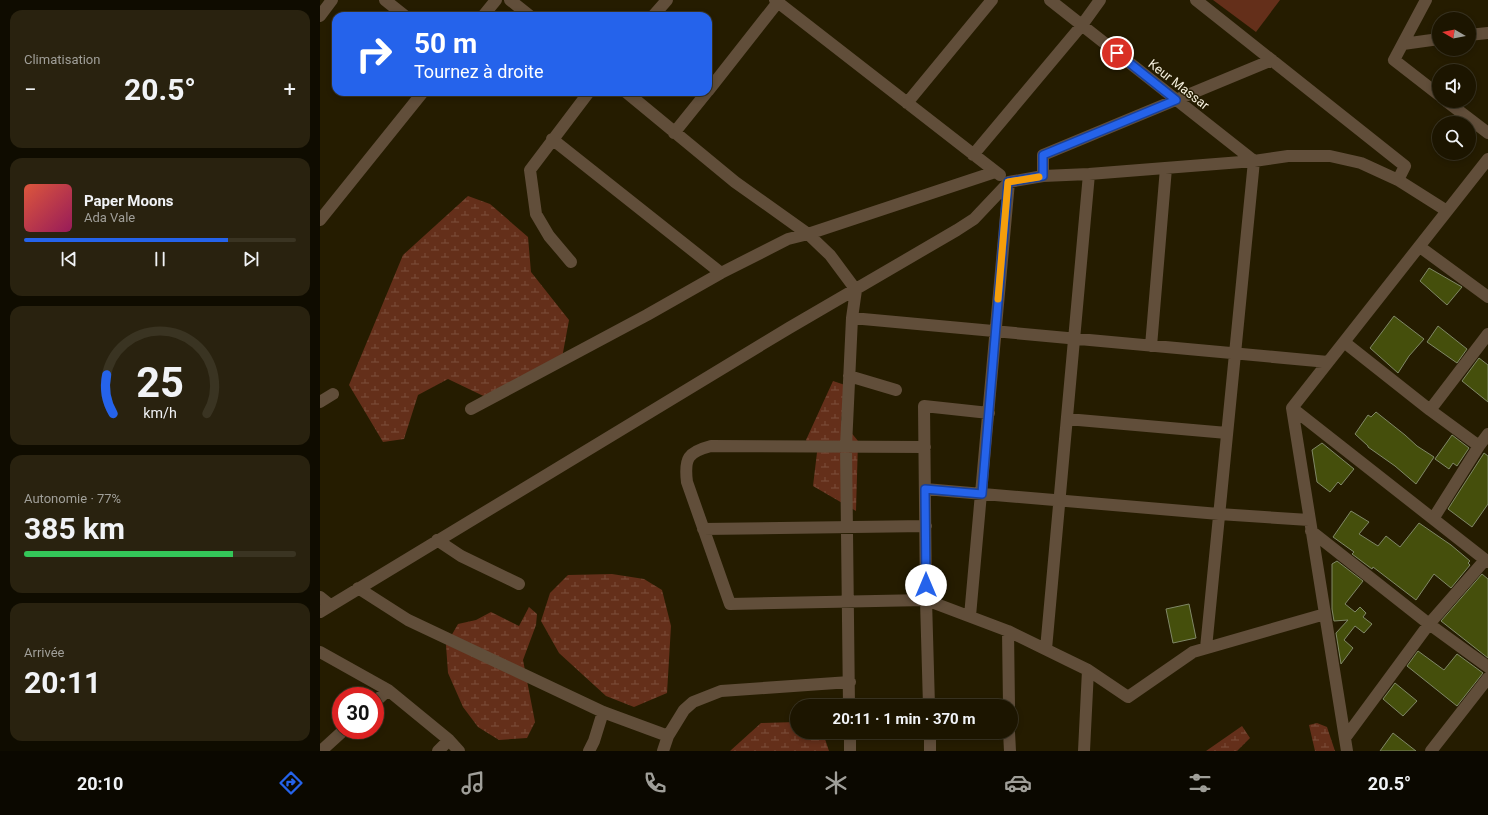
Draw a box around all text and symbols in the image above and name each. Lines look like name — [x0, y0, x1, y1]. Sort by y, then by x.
north arrow — [1432, 12, 1476, 56]
map controls — [1432, 12, 1476, 160]
text: 50 m — [414, 27, 477, 60]
icon: right — [348, 28, 400, 80]
pin — [1100, 36, 1134, 70]
icon: arrive — [1106, 42, 1128, 64]
text: Climatisation — [24, 52, 100, 67]
street label: Keur Massar — [1145, 56, 1213, 113]
text: Tournez à droite — [414, 61, 543, 82]
button: sound — [1432, 64, 1476, 108]
text: 20.5° — [124, 72, 196, 107]
text: − — [24, 77, 37, 102]
text: + — [284, 77, 296, 102]
button: search — [1432, 116, 1476, 160]
text: Paper Moons — [84, 192, 174, 210]
text: Ada Vale — [84, 210, 135, 225]
icon: previous — [58, 248, 80, 270]
icon: pause — [149, 248, 171, 270]
icon: next — [240, 248, 262, 270]
text: 25 — [136, 357, 184, 406]
text: km/h — [143, 404, 177, 420]
text: Autonomie · 77% — [24, 491, 121, 506]
text: 385 km — [24, 511, 125, 546]
position arrow — [905, 564, 947, 606]
text: Arrivée — [24, 645, 64, 660]
text: 20:11 — [24, 665, 101, 700]
speed limit sign: 30 — [332, 687, 384, 739]
text: 20:11 · 1 min · 370 m — [833, 710, 975, 728]
icon: directions — [277, 769, 305, 797]
icon: music — [459, 769, 487, 797]
icon: phone — [641, 769, 669, 797]
icon: climate — [822, 769, 850, 797]
icon: car — [1004, 769, 1032, 797]
icon: filters — [1186, 769, 1214, 797]
text: 20:10 — [77, 773, 123, 794]
text: 20.5° — [1368, 773, 1411, 794]

